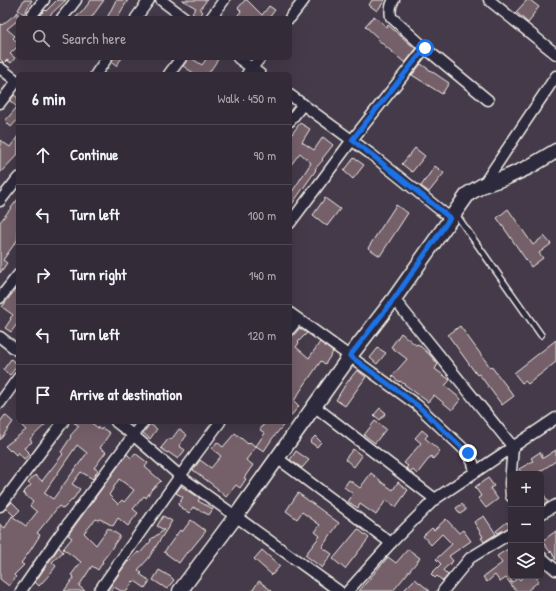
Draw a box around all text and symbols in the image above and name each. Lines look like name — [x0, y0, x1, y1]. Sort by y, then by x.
search box — [16, 16, 292, 60]
icon: search — [30, 27, 52, 49]
text: Search here — [62, 28, 126, 49]
route start — [416, 39, 434, 57]
text: 6 min — [32, 87, 66, 110]
text: Walk · 450 m — [217, 89, 276, 107]
icon: ahead — [32, 144, 54, 166]
text: Continue — [70, 144, 118, 165]
text: 90 m — [254, 146, 276, 164]
icon: left — [32, 204, 54, 226]
text: Turn left — [70, 204, 120, 225]
text: 100 m — [248, 206, 276, 224]
icon: right — [32, 264, 54, 286]
text: Turn right — [70, 264, 126, 285]
text: 140 m — [249, 266, 276, 284]
icon: left — [32, 324, 54, 346]
text: Turn left — [70, 324, 120, 345]
text: 120 m — [248, 326, 276, 344]
icon: arrive — [32, 384, 54, 406]
text: Arrive at destination — [70, 384, 182, 405]
route end — [459, 444, 477, 462]
map controls — [508, 471, 544, 579]
button: + — [508, 471, 544, 507]
button: − — [508, 507, 544, 543]
button: layers — [508, 543, 544, 579]

